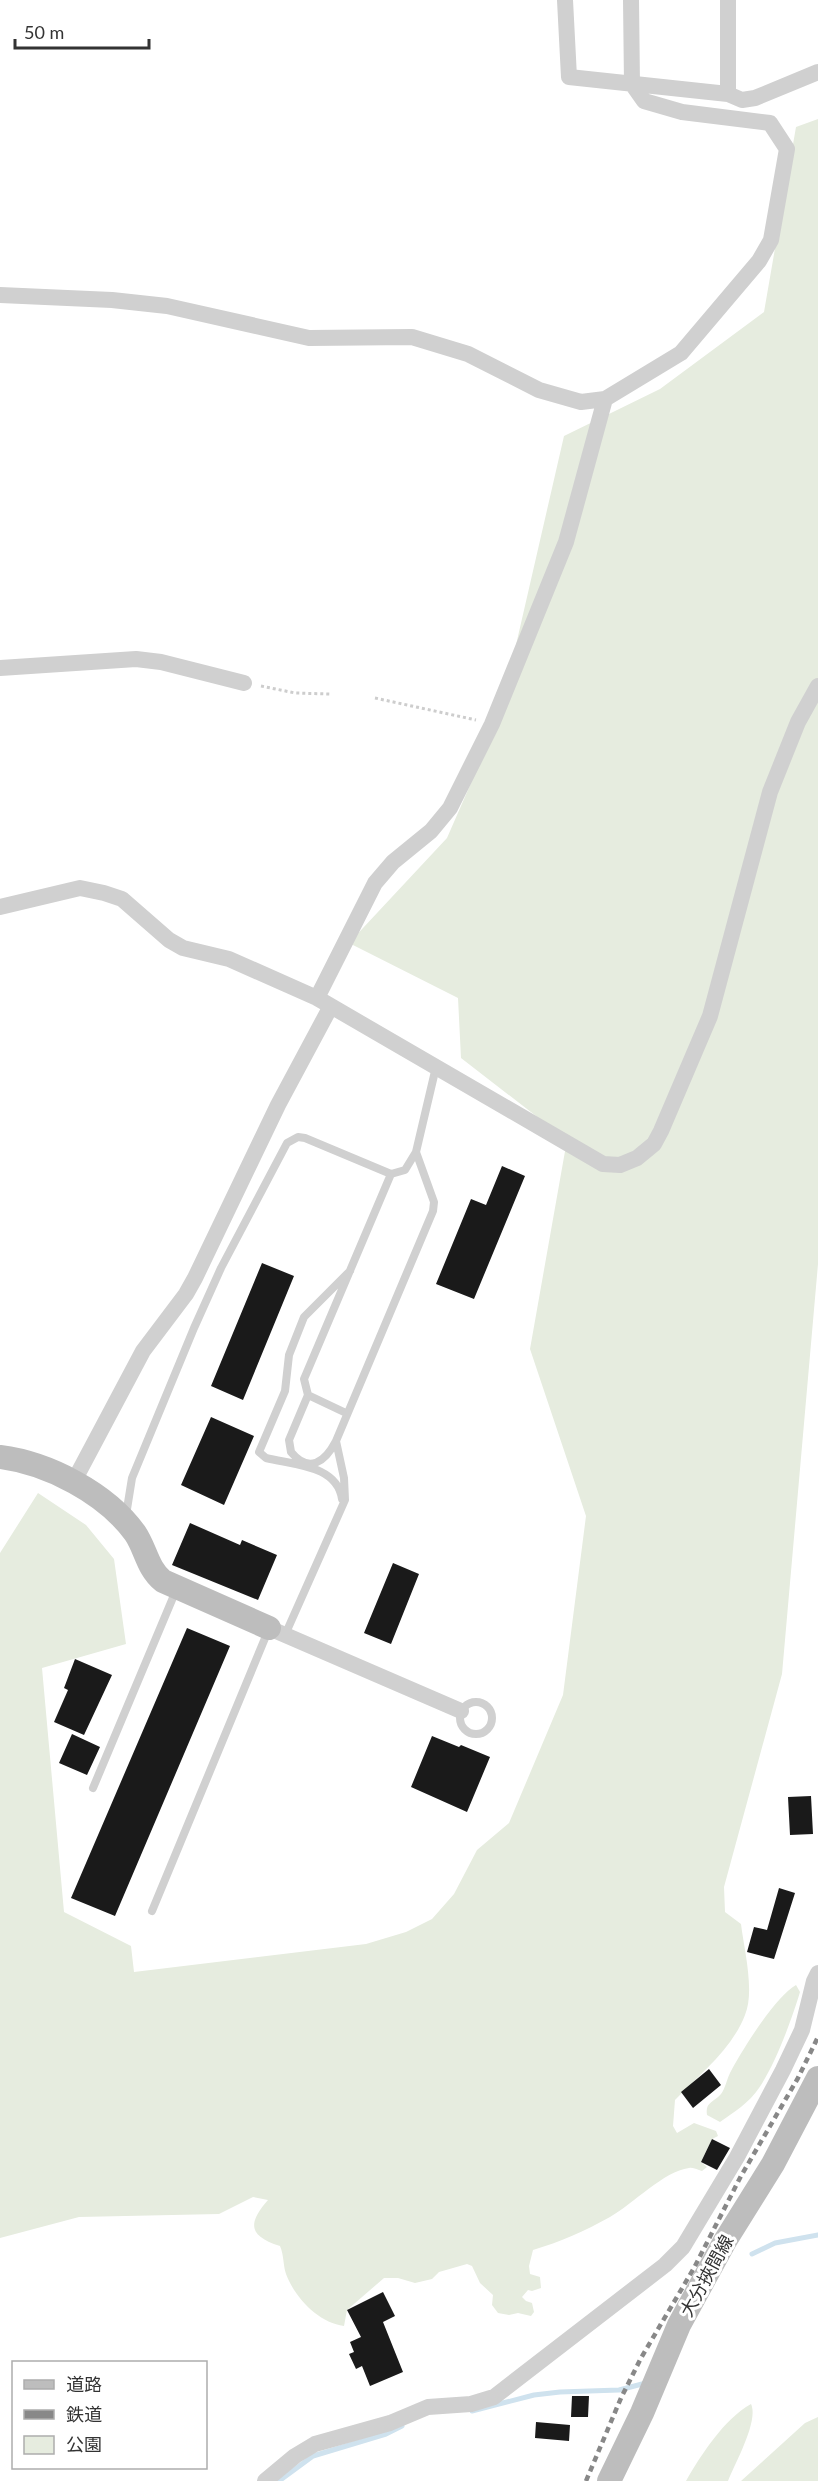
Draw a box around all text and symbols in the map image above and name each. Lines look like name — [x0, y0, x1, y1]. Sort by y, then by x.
scale bar — [15, 12, 148, 50]
text: 50 m — [24, 21, 64, 43]
street label: 大分挾間線 — [675, 2231, 738, 2320]
legend — [12, 2361, 207, 2469]
text: 道路 — [66, 2373, 102, 2395]
text: 鉄道 — [66, 2403, 102, 2425]
text: 公園 — [66, 2433, 102, 2455]

